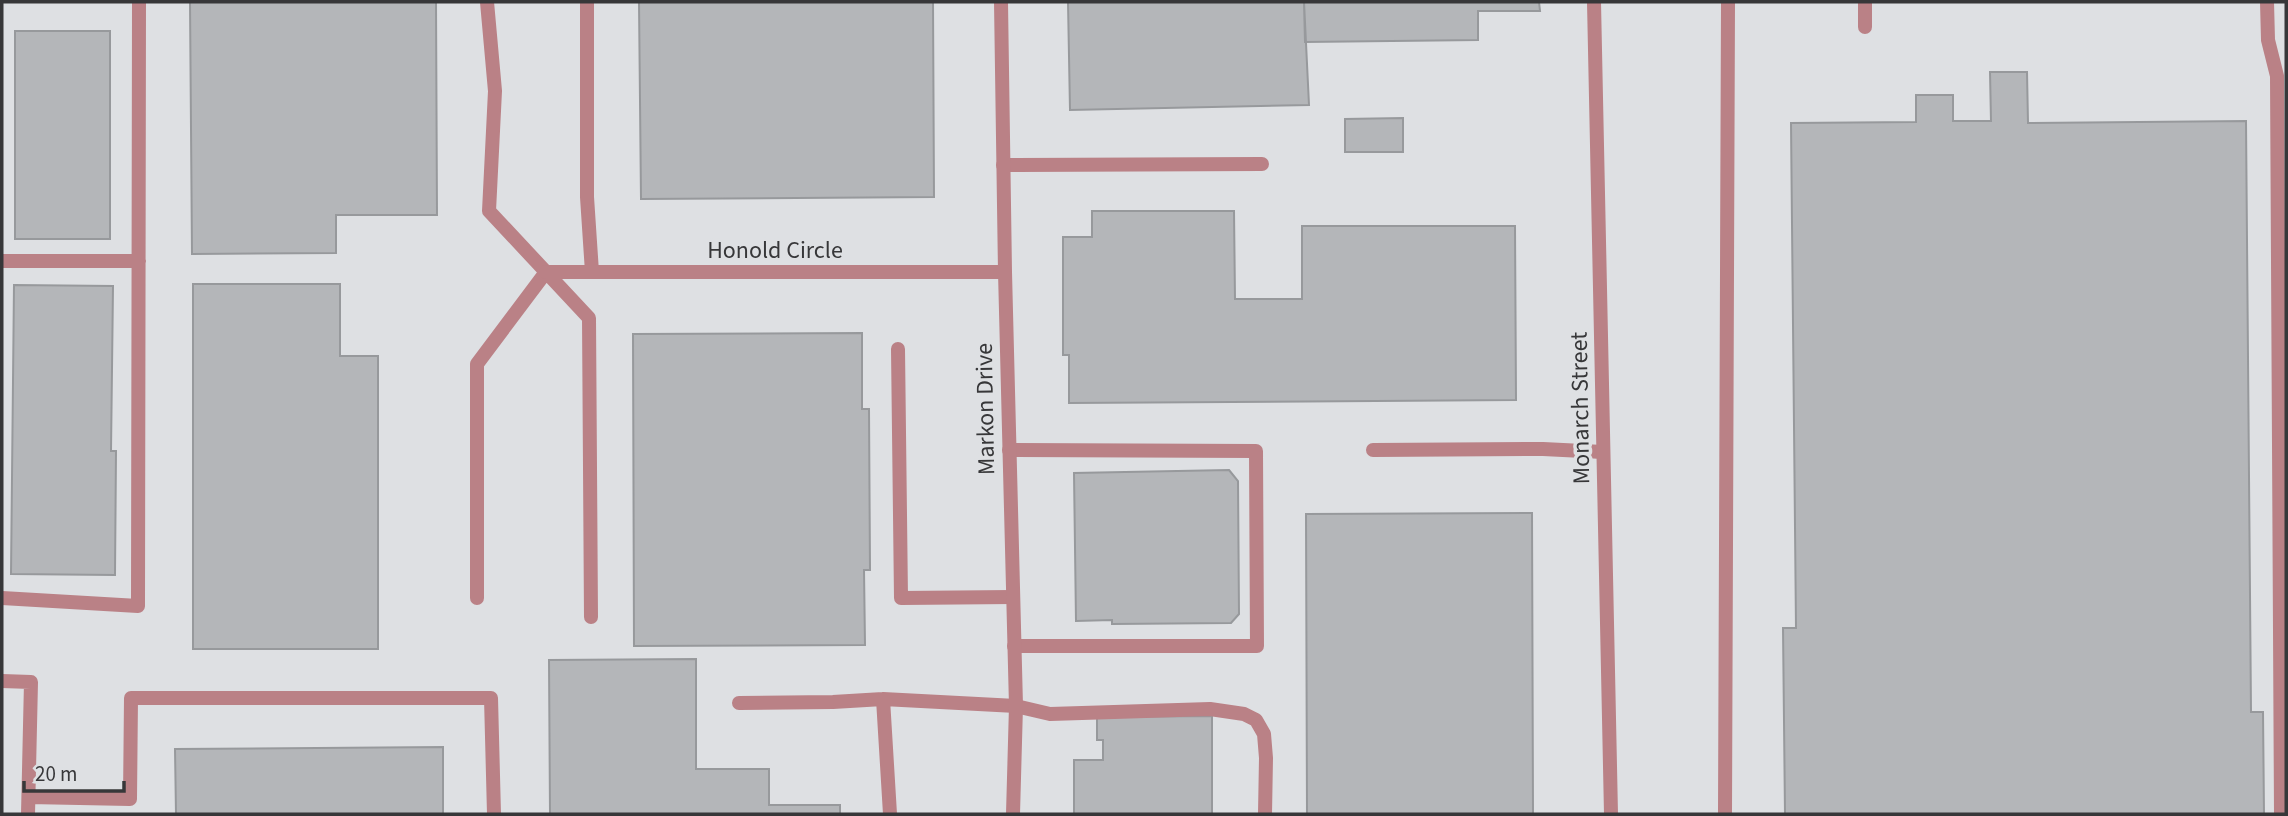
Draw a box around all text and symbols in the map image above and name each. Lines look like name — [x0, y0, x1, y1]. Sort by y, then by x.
street label: Honold Circle — [707, 233, 843, 268]
street label: Monarch Street — [1562, 331, 1599, 485]
street label: Markon Drive — [967, 343, 1004, 475]
scale bar — [24, 750, 124, 794]
text: 20 m — [35, 759, 77, 789]

